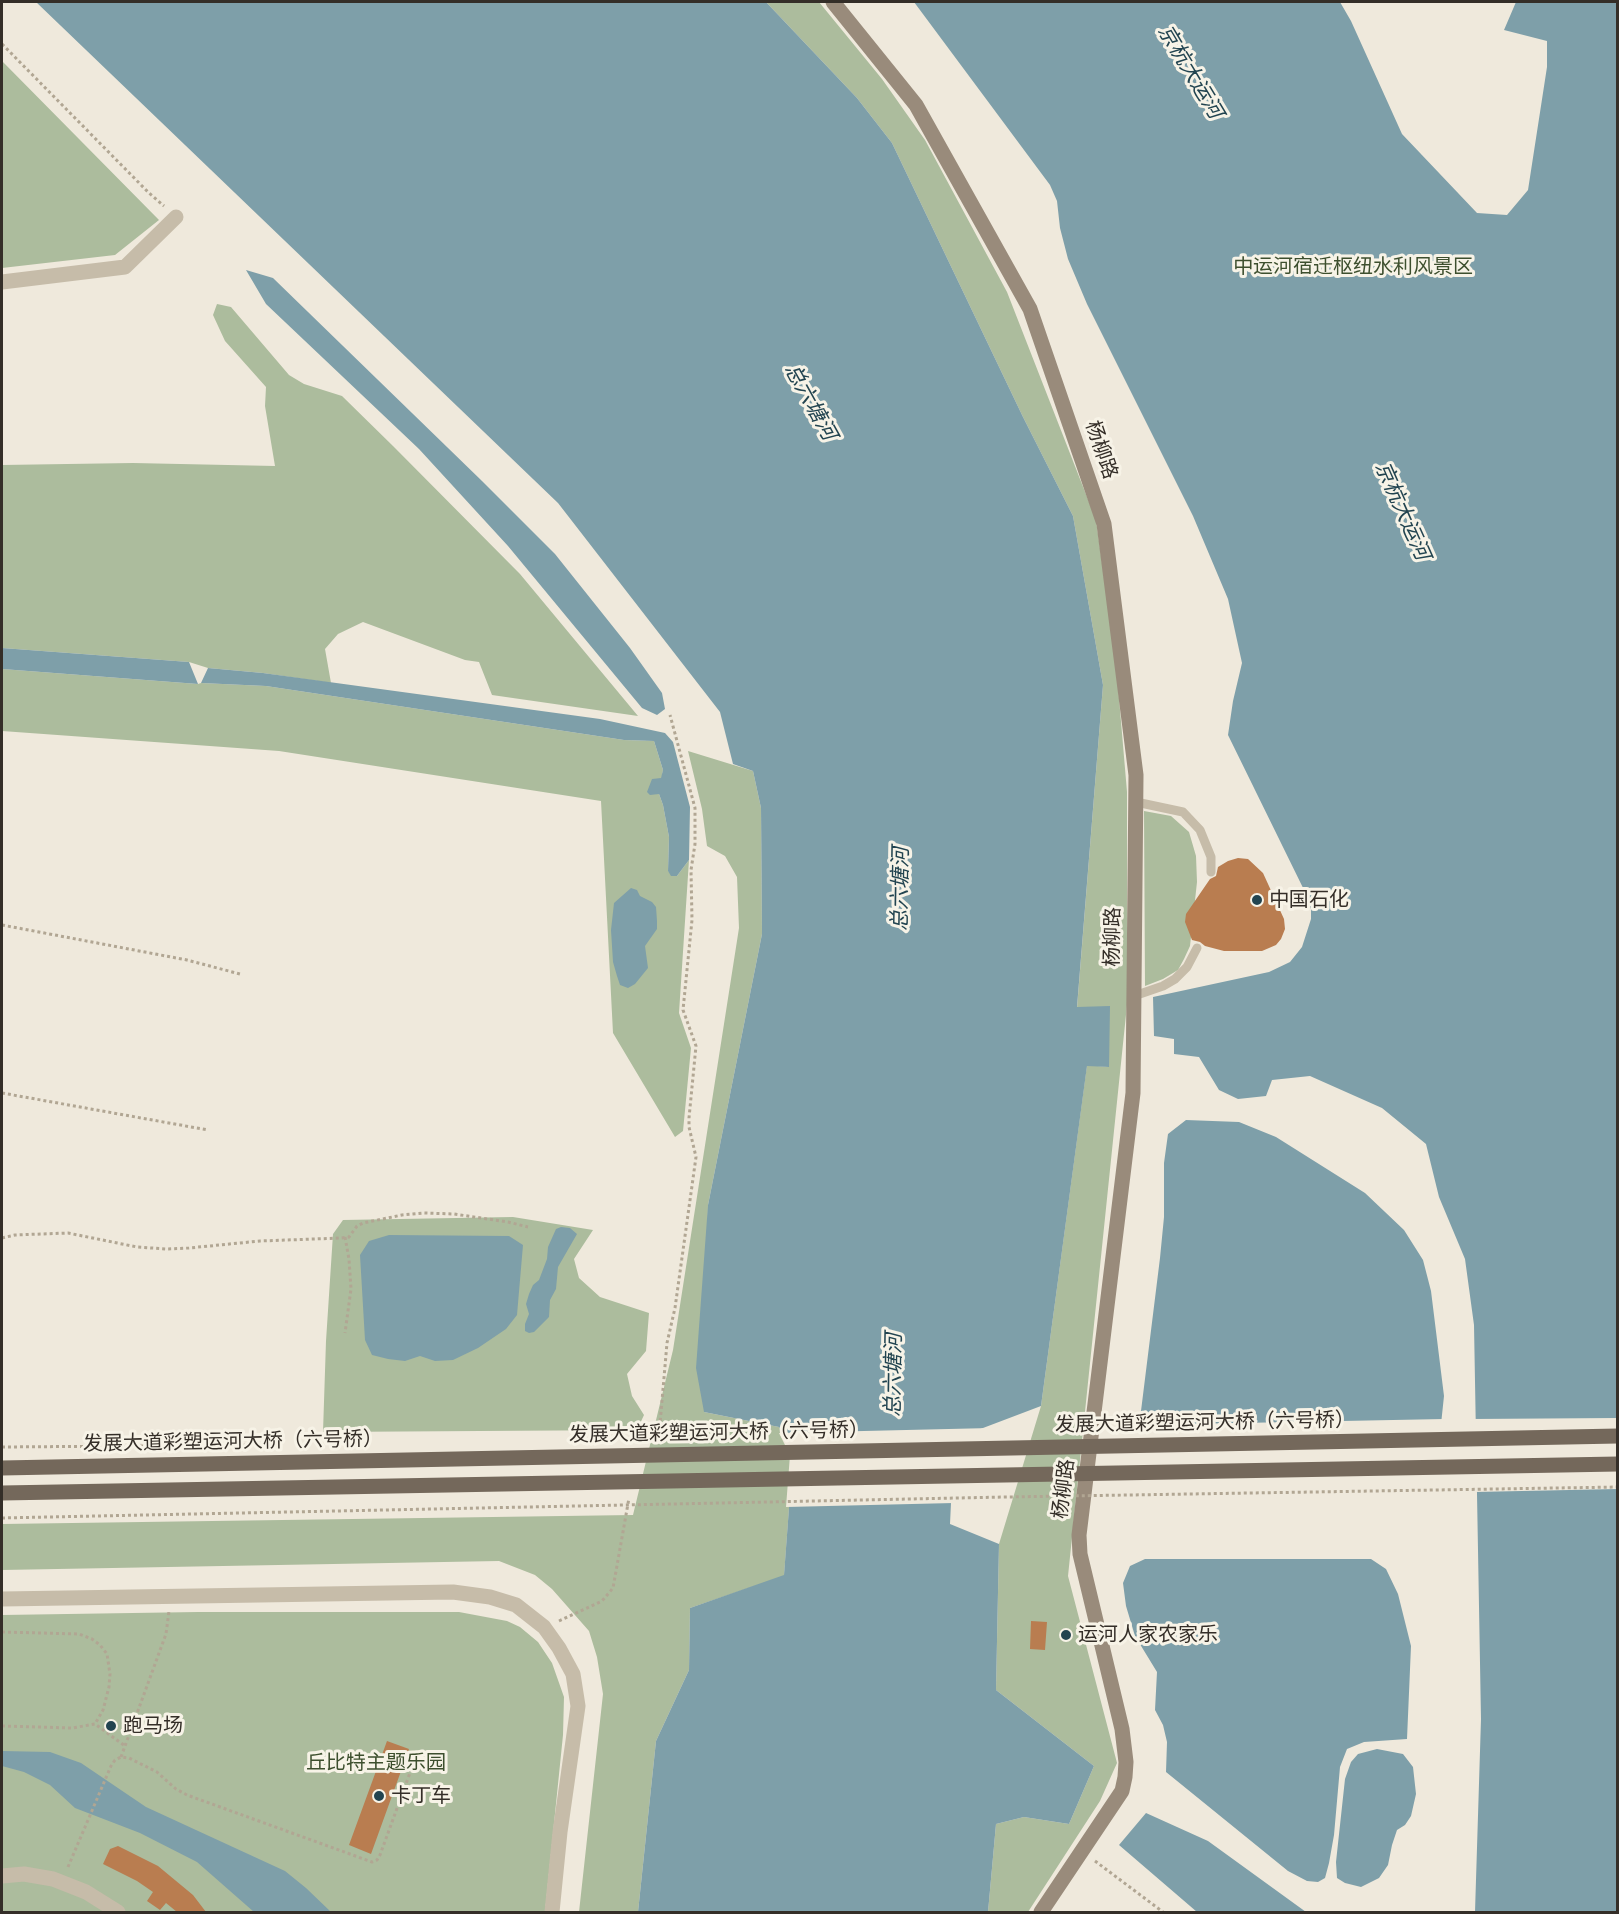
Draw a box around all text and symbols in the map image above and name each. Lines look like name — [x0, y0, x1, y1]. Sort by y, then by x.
water label: 京杭大运河 — [1152, 21, 1228, 123]
park label: 中运河宿迁枢纽水利风景区 — [1233, 255, 1473, 279]
water label: 总六塘河 — [779, 359, 841, 445]
street label: 杨柳路 — [1080, 418, 1122, 482]
water label: 京杭大运河 — [1369, 458, 1435, 564]
water label: 总六塘河 — [888, 847, 914, 931]
place label: 中国石化 — [1269, 888, 1349, 912]
marker: 中国石化 — [1250, 893, 1264, 907]
street label: 杨柳路 — [1100, 907, 1126, 967]
water label: 总六塘河 — [881, 1333, 907, 1417]
street label: 发展大道彩塑运河大桥（六号桥） — [1055, 1408, 1355, 1438]
street label: 发展大道彩塑运河大桥（六号桥） — [569, 1418, 869, 1448]
street label: 发展大道彩塑运河大桥（六号桥） — [83, 1427, 383, 1457]
street label: 杨柳路 — [1048, 1458, 1080, 1520]
place label: 运河人家农家乐 — [1078, 1623, 1218, 1647]
marker: 运河人家农家乐 — [1059, 1628, 1073, 1642]
place label: 跑马场 — [123, 1714, 183, 1738]
marker: 跑马场 — [104, 1719, 118, 1733]
park label: 丘比特主题乐园 — [306, 1751, 446, 1775]
place label: 卡丁车 — [391, 1784, 451, 1808]
marker: 卡丁车 — [372, 1789, 386, 1803]

